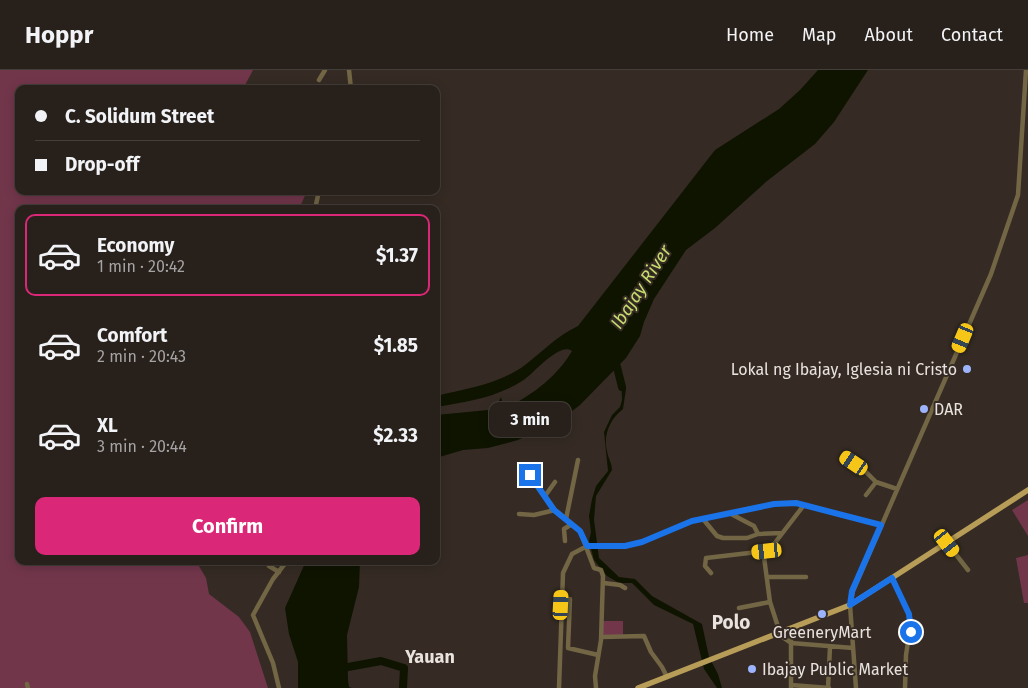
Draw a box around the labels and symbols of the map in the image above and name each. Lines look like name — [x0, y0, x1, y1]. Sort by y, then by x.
water label: Ibajay River — [606, 240, 677, 333]
car — [950, 321, 975, 355]
place label: Lokal ng Ibajay, Iglesia ni Cristo — [731, 360, 957, 379]
marker: Lokal ng Ibajay, Iglesia ni Cristo — [961, 363, 973, 375]
place label: DAR — [934, 400, 963, 419]
callout: 3 min — [489, 402, 571, 438]
marker: DAR — [918, 403, 930, 415]
car — [837, 448, 870, 478]
route end — [519, 464, 541, 486]
car — [931, 527, 962, 559]
car — [751, 542, 782, 560]
car — [552, 590, 569, 620]
marker: GreeneryMart — [816, 608, 828, 620]
district label: Polo — [712, 611, 750, 634]
route start — [900, 621, 922, 643]
place label: GreeneryMart — [773, 623, 871, 642]
district label: Yauan — [404, 646, 455, 668]
place label: Ibajay Public Market — [762, 660, 909, 679]
marker: Ibajay Public Market — [746, 663, 758, 675]

